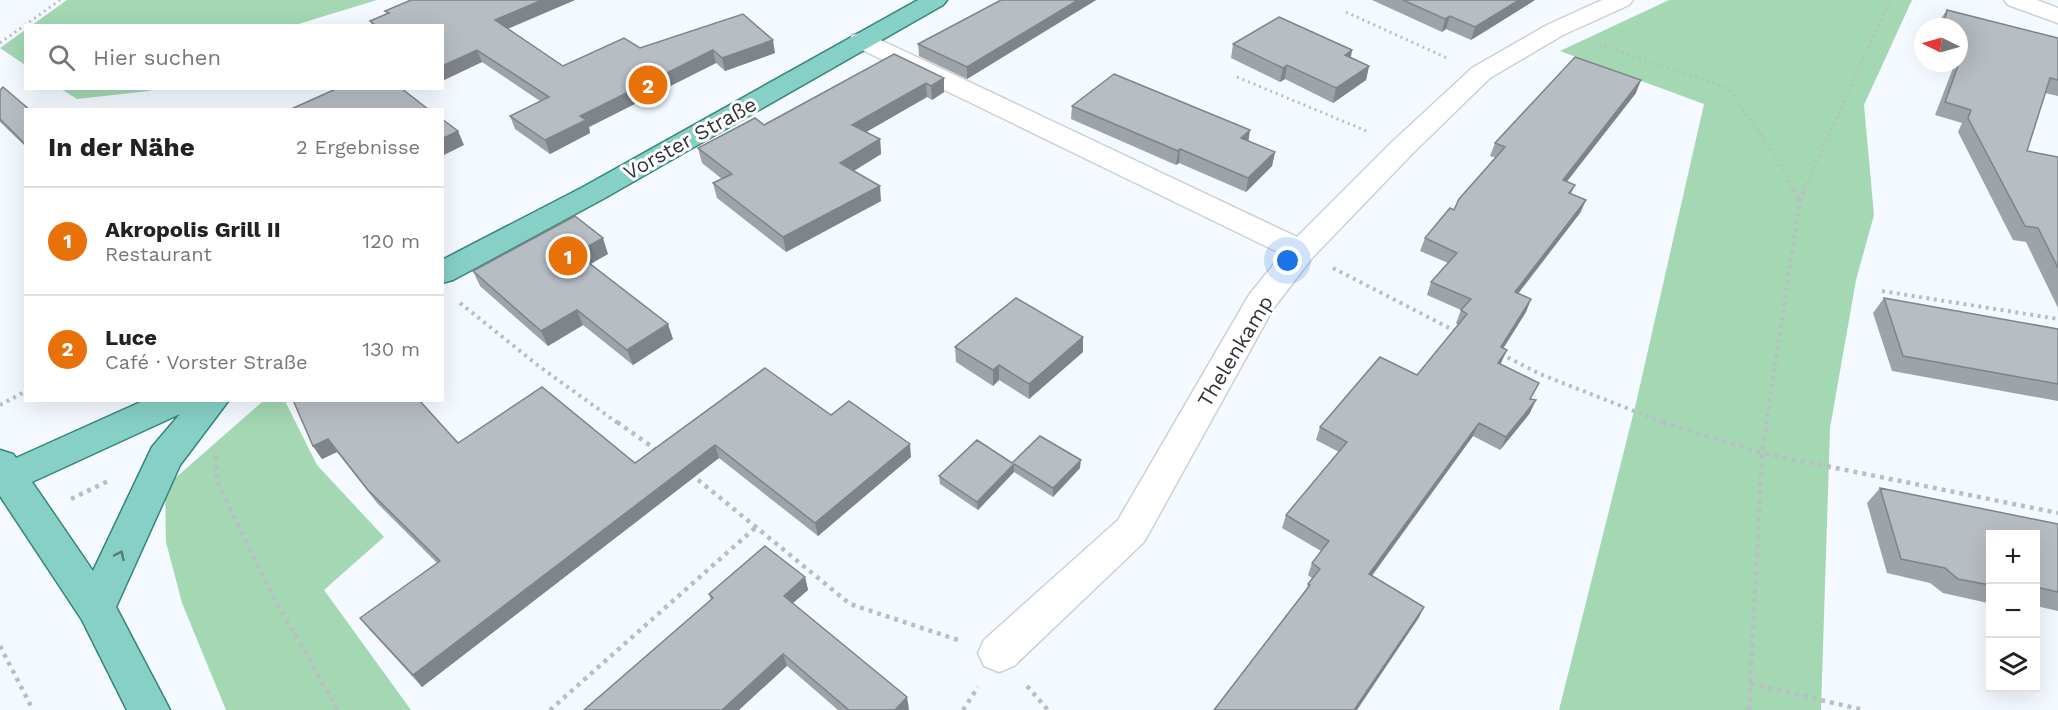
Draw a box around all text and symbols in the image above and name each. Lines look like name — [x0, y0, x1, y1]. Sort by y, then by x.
north arrow — [1914, 18, 1968, 72]
search box — [24, 24, 444, 90]
icon: search — [45, 41, 78, 74]
text: Hier suchen — [93, 45, 221, 70]
pin: 2 — [628, 62, 668, 107]
street label: Vorster Straße — [619, 91, 761, 185]
text: In der Nähe — [48, 132, 195, 162]
text: 2 Ergebnisse — [296, 135, 420, 159]
text: Akropolis Grill II — [105, 217, 281, 242]
text: 1 — [63, 229, 72, 253]
text: 120 m — [362, 229, 420, 253]
pin: 1 — [548, 234, 588, 278]
text: Restaurant — [105, 242, 212, 266]
your location — [1273, 246, 1302, 275]
street label: Thelenkamp — [1192, 291, 1278, 411]
text: Luce — [105, 325, 157, 350]
text: 2 — [62, 337, 73, 361]
text: 130 m — [362, 337, 420, 361]
text: Café · Vorster Straße — [105, 350, 308, 374]
map controls — [1986, 530, 2040, 692]
button: + — [1986, 530, 2040, 584]
one-way arrow — [113, 550, 125, 561]
button: − — [1986, 584, 2040, 638]
button: layers — [1986, 638, 2040, 692]

